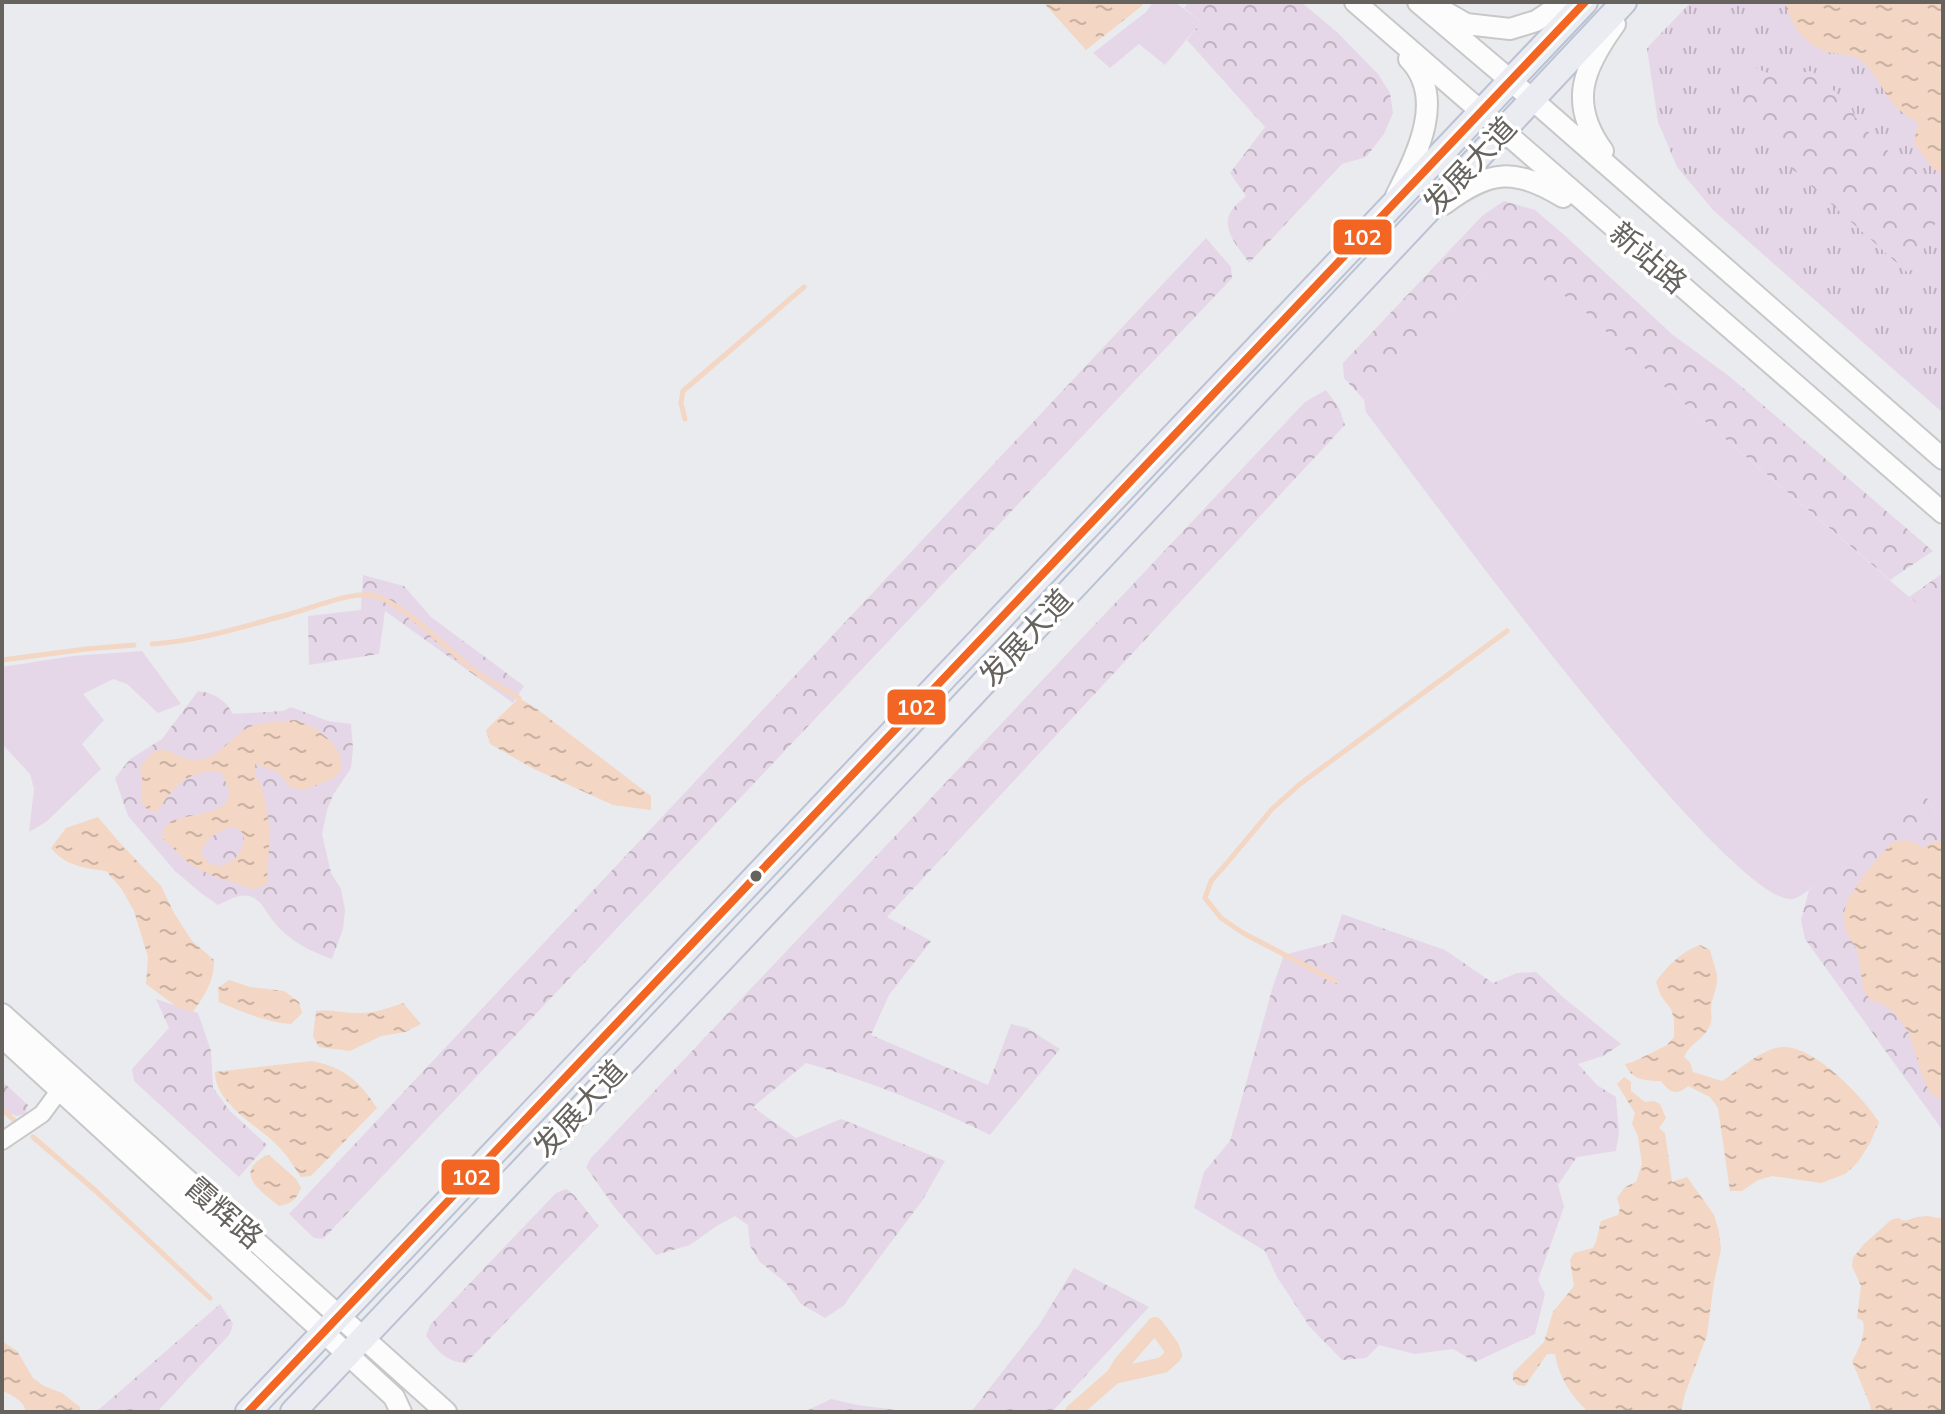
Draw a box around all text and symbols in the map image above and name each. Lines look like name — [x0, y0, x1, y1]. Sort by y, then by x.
street label: 发展大道 — [1414, 108, 1524, 222]
street label: 新站路 — [1602, 213, 1695, 301]
line badge: 102 — [1332, 218, 1393, 256]
text: 102 — [1342, 223, 1382, 251]
street label: 发展大道 — [970, 580, 1080, 694]
line badge: 102 — [886, 688, 947, 726]
text: 102 — [896, 693, 936, 721]
unlabelled marker — [748, 868, 764, 884]
street label: 发展大道 — [524, 1051, 634, 1165]
line badge: 102 — [440, 1158, 501, 1196]
text: 102 — [451, 1163, 491, 1191]
street label: 霞辉路 — [178, 1168, 271, 1256]

